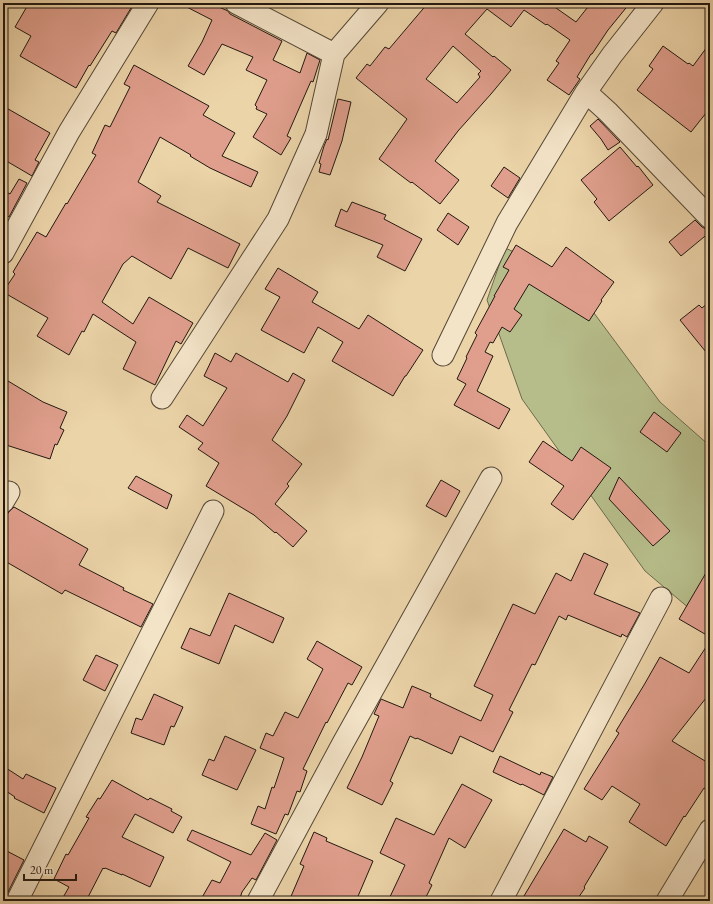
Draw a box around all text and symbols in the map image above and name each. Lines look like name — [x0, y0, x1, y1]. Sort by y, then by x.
scale bar — [24, 856, 76, 882]
text: 20 m — [30, 862, 54, 878]

